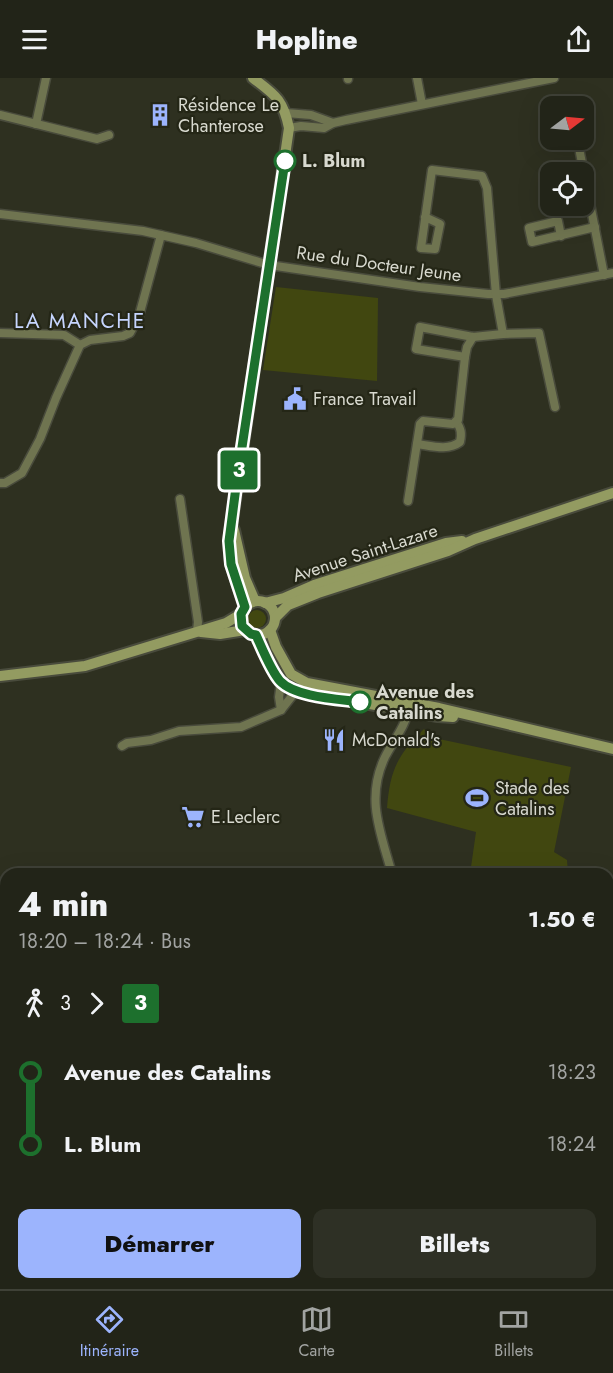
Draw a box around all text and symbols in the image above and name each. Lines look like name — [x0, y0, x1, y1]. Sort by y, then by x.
text: Hopline — [255, 20, 358, 59]
icon: menu — [18, 23, 51, 56]
icon: share — [562, 23, 595, 56]
place label: Résidence Le Chanterose — [178, 92, 279, 139]
north arrow — [540, 96, 594, 150]
map controls — [540, 96, 594, 216]
building icon: Résidence Le Chanterose — [147, 102, 173, 128]
place label: L. Blum — [302, 148, 365, 174]
marker: L. Blum — [274, 150, 296, 172]
button: locate — [540, 162, 594, 216]
street label: Rue du Docteur Jeune — [295, 240, 463, 288]
district label: LA MANCHE — [14, 306, 146, 336]
public building icon: France Travail — [282, 386, 308, 412]
place label: France Travail — [313, 386, 416, 412]
line badge: 3 — [220, 450, 258, 490]
text: 3 — [232, 455, 246, 485]
street label: Avenue Saint-Lazare — [289, 517, 441, 589]
place label: Avenue des Catalins — [375, 679, 474, 726]
marker: Avenue des Catalins — [349, 691, 371, 713]
restaurant icon: McDonald's — [321, 727, 347, 753]
place label: McDonald's — [352, 727, 440, 753]
place label: Stade des Catalins — [495, 775, 570, 822]
sports icon: Stade des Catalins — [464, 785, 490, 811]
supermarket icon: E.Leclerc — [180, 804, 206, 830]
place label: E.Leclerc — [211, 804, 280, 830]
text: 4 min — [18, 881, 108, 928]
text: 1.50 € — [528, 903, 596, 935]
text: 18:20 – 18:24 · Bus — [18, 927, 191, 956]
icon: walk — [18, 987, 51, 1020]
icon: forward — [80, 987, 113, 1020]
text: 3 — [134, 988, 147, 1018]
text: 3 — [60, 989, 71, 1018]
text: Avenue des Catalins — [64, 1056, 271, 1088]
text: 18:23 — [548, 1058, 596, 1087]
text: L. Blum — [64, 1128, 141, 1160]
text: 18:24 — [547, 1130, 596, 1159]
button: Démarrer — [18, 1209, 301, 1278]
button: Billets — [313, 1209, 596, 1278]
tab: Itinéraire — [80, 1303, 139, 1362]
tab: Carte — [299, 1303, 335, 1362]
tab: Billets — [494, 1303, 533, 1362]

